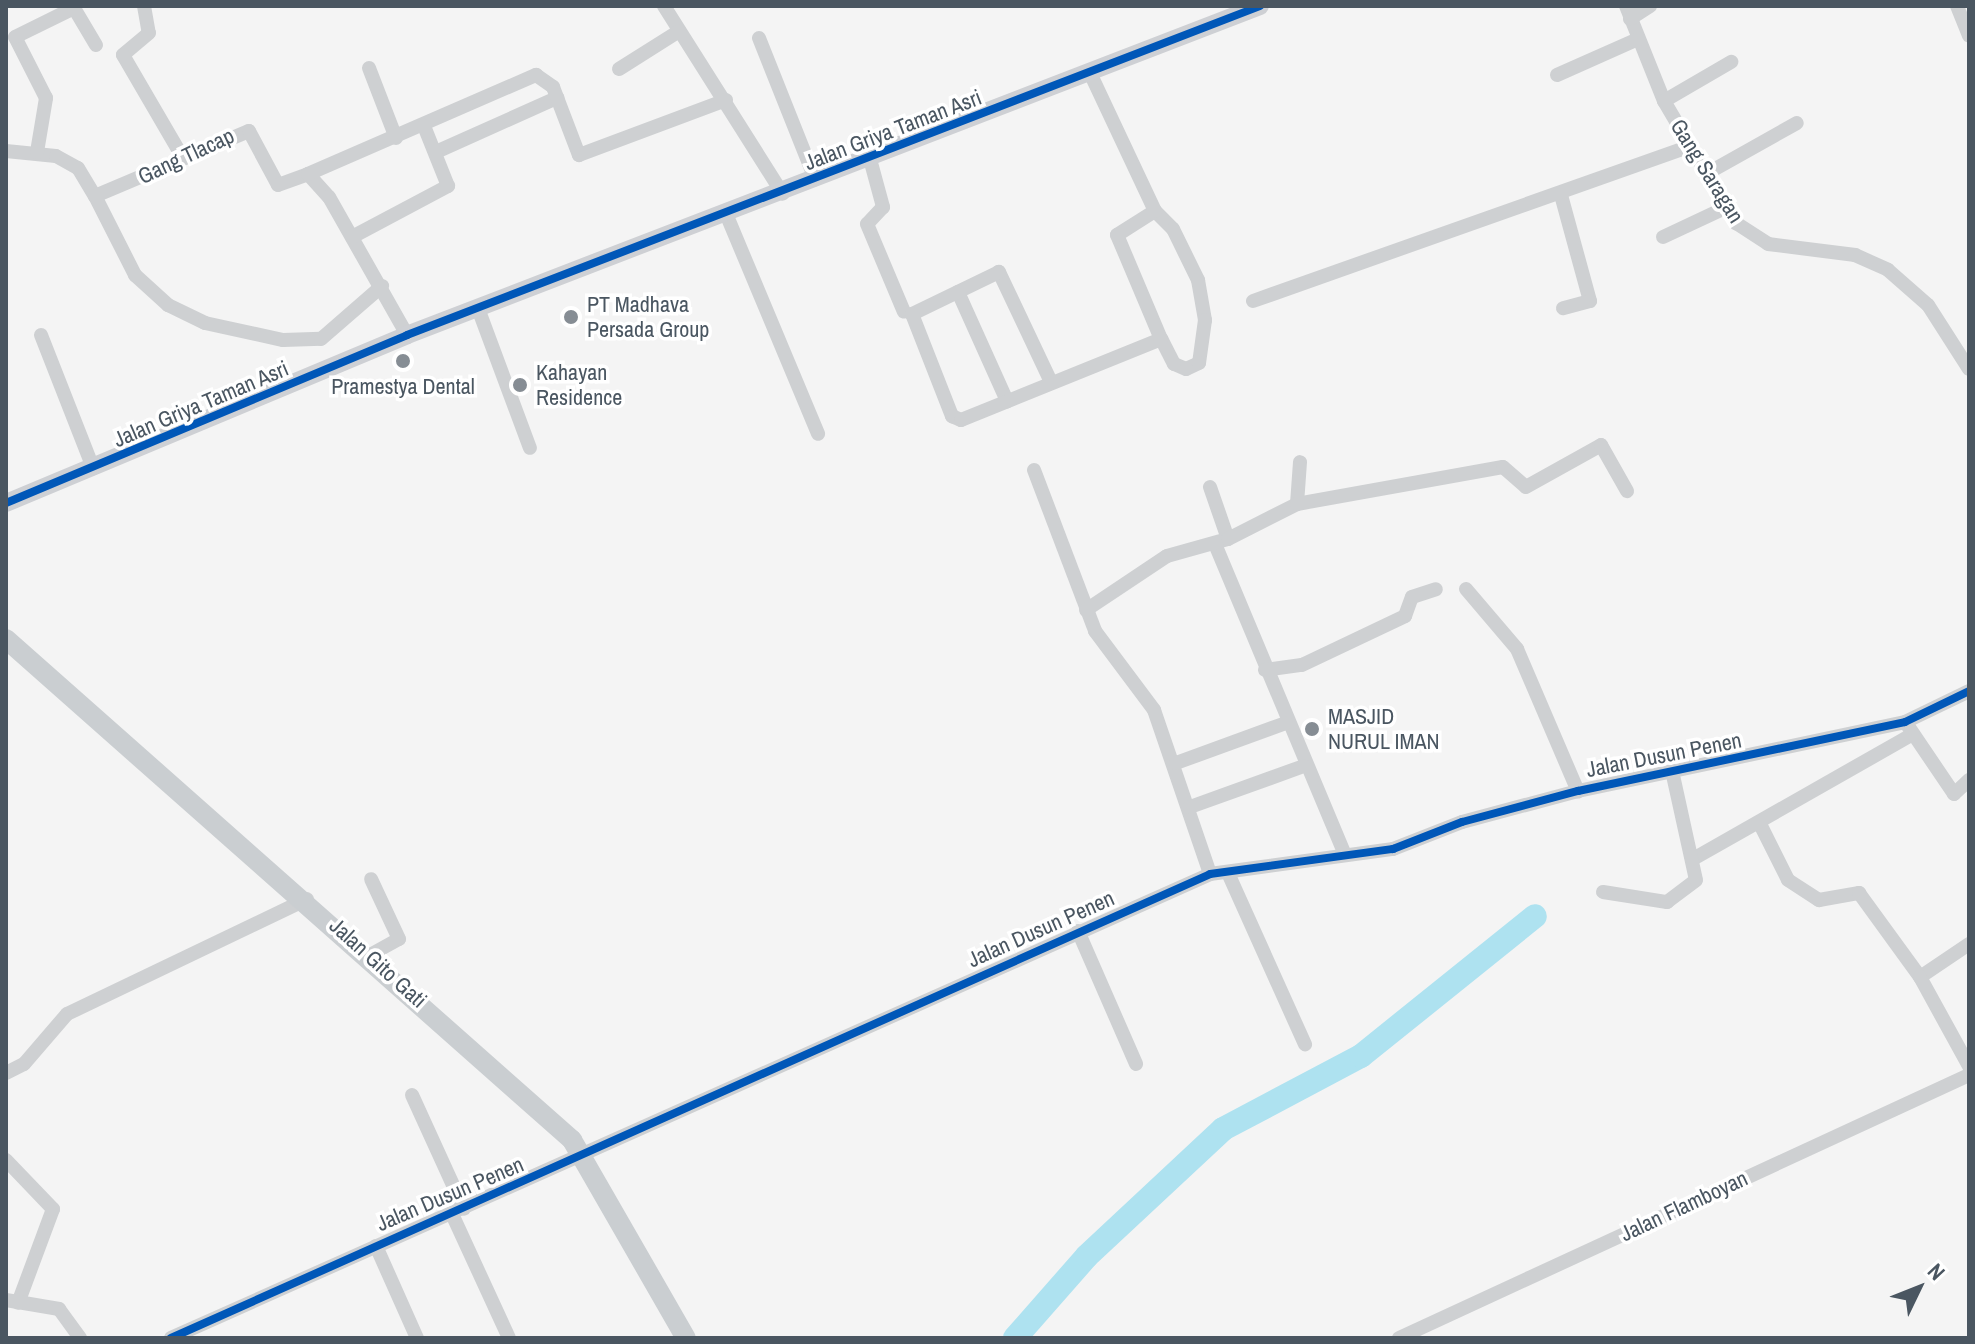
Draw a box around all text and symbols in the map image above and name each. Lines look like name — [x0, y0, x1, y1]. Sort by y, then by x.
street label: Jalan Griya Taman Asri — [800, 84, 986, 176]
street label: Gang Saragan — [1665, 114, 1749, 228]
street label: Gang Tlacap — [134, 122, 238, 190]
place label: PT Madhava Persada Group — [587, 291, 709, 342]
marker: PT Madhava Persada Group — [562, 308, 580, 326]
marker: Pramestya Dental — [394, 352, 412, 370]
street label: Jalan Griya Taman Asri — [109, 355, 293, 453]
place label: Kahayan Residence — [536, 359, 622, 410]
place label: Pramestya Dental — [331, 374, 475, 400]
marker: Kahayan Residence — [511, 376, 529, 394]
place label: MASJID NURUL IMAN — [1328, 703, 1440, 754]
marker: MASJID NURUL IMAN — [1303, 720, 1321, 738]
street label: Jalan Dusun Penen — [1584, 727, 1744, 783]
street label: Jalan Dusun Penen — [964, 885, 1118, 973]
street label: Jalan Gito Gati — [324, 913, 432, 1013]
street label: Jalan Dusun Penen — [372, 1151, 528, 1237]
street label: Jalan Flamboyan — [1616, 1165, 1752, 1247]
north arrow — [1879, 1248, 1959, 1328]
text: N — [1921, 1257, 1952, 1287]

